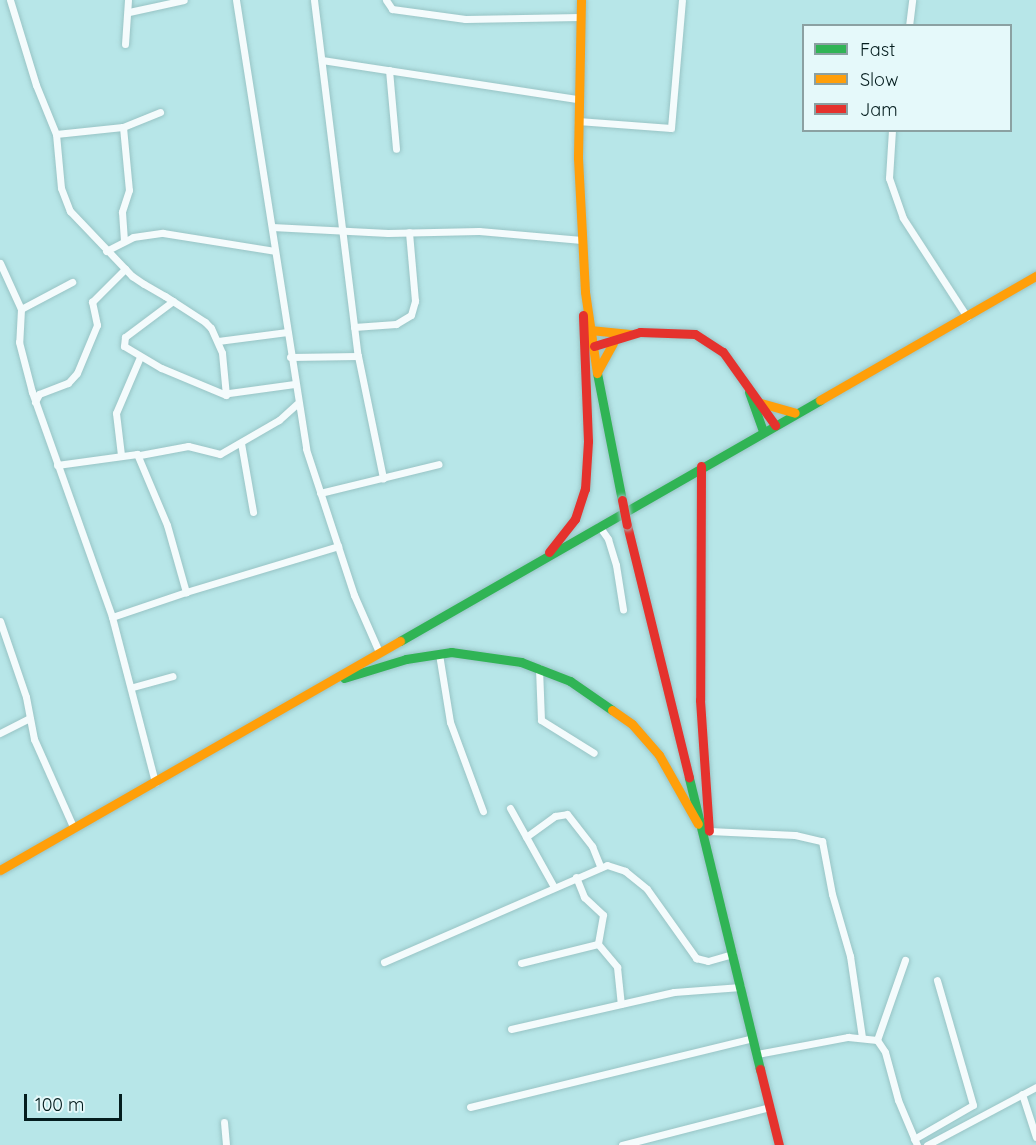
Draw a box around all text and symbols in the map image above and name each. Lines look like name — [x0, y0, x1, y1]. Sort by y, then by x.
legend — [802, 24, 1012, 132]
text: Fast — [860, 38, 895, 61]
text: Slow — [860, 68, 898, 91]
text: Jam — [860, 98, 898, 121]
scale bar — [27, 1082, 124, 1120]
text: 100 m — [35, 1093, 84, 1116]

